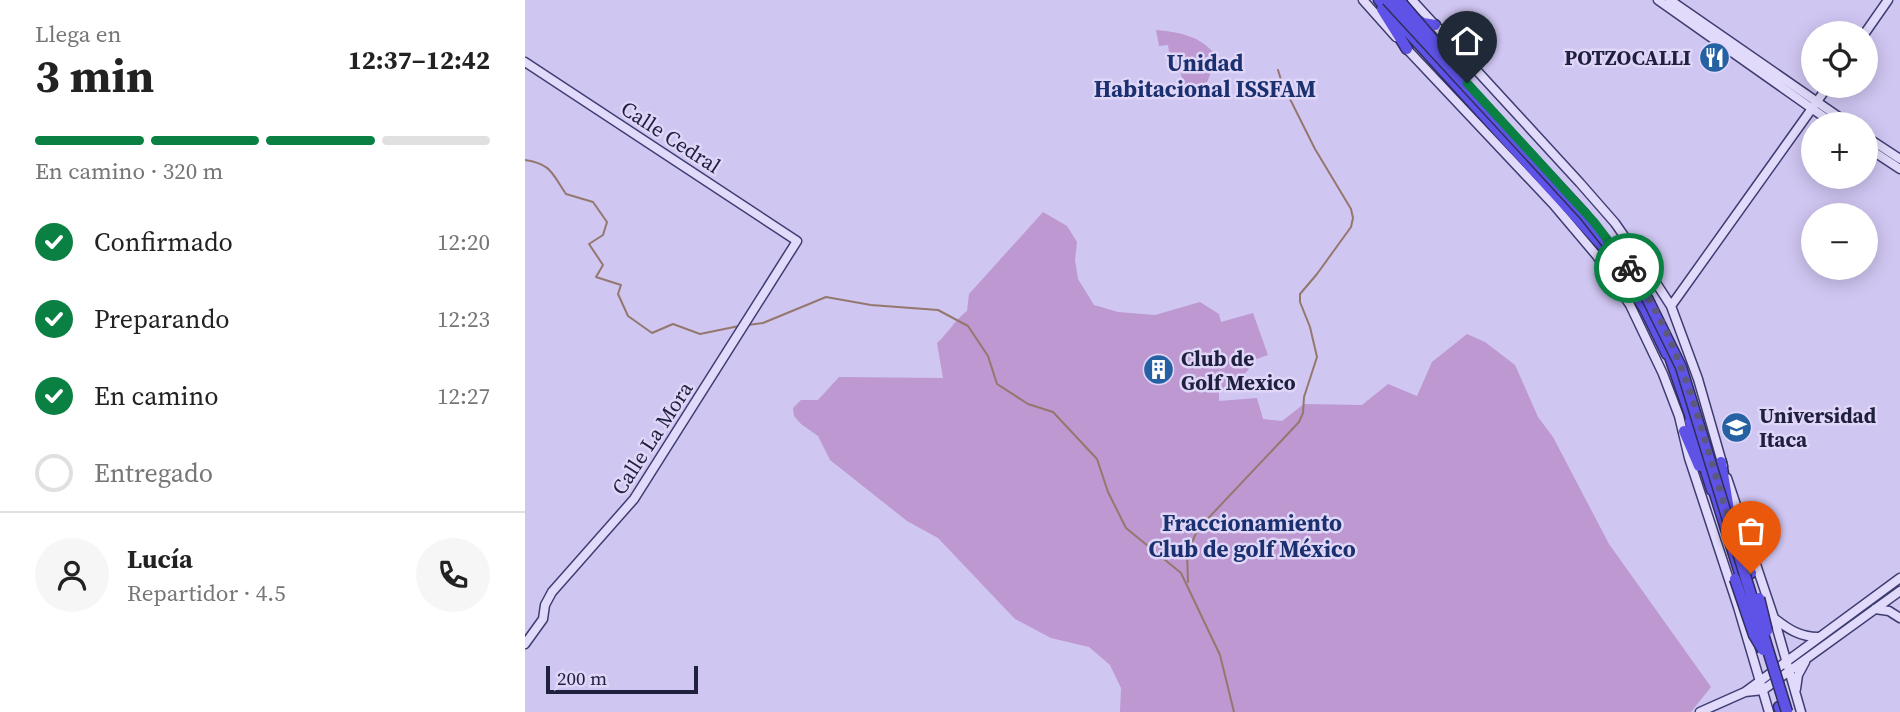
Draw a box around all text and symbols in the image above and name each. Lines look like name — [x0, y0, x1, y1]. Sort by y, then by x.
pin — [1437, 11, 1497, 83]
text: Llega en — [35, 18, 121, 50]
map controls — [1801, 21, 1878, 280]
button: locate — [1801, 21, 1878, 98]
icon: home — [1448, 22, 1486, 60]
restaurant icon: POTZOCALLI — [1697, 40, 1731, 74]
text: 12:37–12:42 — [348, 42, 490, 78]
place label: POTZOCALLI — [1564, 43, 1691, 72]
text: 3 min — [35, 44, 154, 107]
district label: Unidad Habitacional ISSFAM — [1094, 47, 1316, 105]
street label: Calle Cedral — [615, 94, 727, 180]
button: + — [1801, 112, 1878, 189]
text: En camino · 320 m — [35, 155, 223, 187]
button: − — [1801, 203, 1878, 280]
icon: check — [35, 223, 73, 261]
text: Confirmado — [94, 224, 233, 260]
text: 12:20 — [437, 226, 490, 258]
courier — [1594, 233, 1664, 303]
icon: bike — [1610, 249, 1648, 287]
icon: check — [35, 300, 73, 338]
text: Preparando — [94, 301, 230, 337]
text: 12:23 — [437, 303, 490, 335]
place label: Club de Golf Mexico — [1181, 344, 1296, 397]
building icon: Club de Golf Mexico — [1141, 353, 1175, 387]
street label: Calle La Mora — [605, 376, 700, 500]
icon: check — [35, 377, 73, 415]
text: En camino — [94, 378, 219, 414]
text: 12:27 — [437, 380, 490, 412]
place label: Universidad Itaca — [1759, 401, 1877, 454]
school or university icon: Universidad Itaca — [1719, 410, 1753, 444]
text: Entregado — [94, 455, 213, 491]
pin — [1721, 501, 1781, 573]
district label: Fraccionamiento Club de golf México — [1148, 507, 1356, 565]
icon: bag — [1732, 512, 1770, 550]
button: person — [35, 538, 109, 612]
button: phone — [416, 538, 490, 612]
text: Lucía — [127, 541, 193, 577]
text: Repartidor · 4.5 — [127, 577, 286, 609]
scale bar — [546, 663, 698, 695]
text: 200 m — [557, 665, 607, 691]

